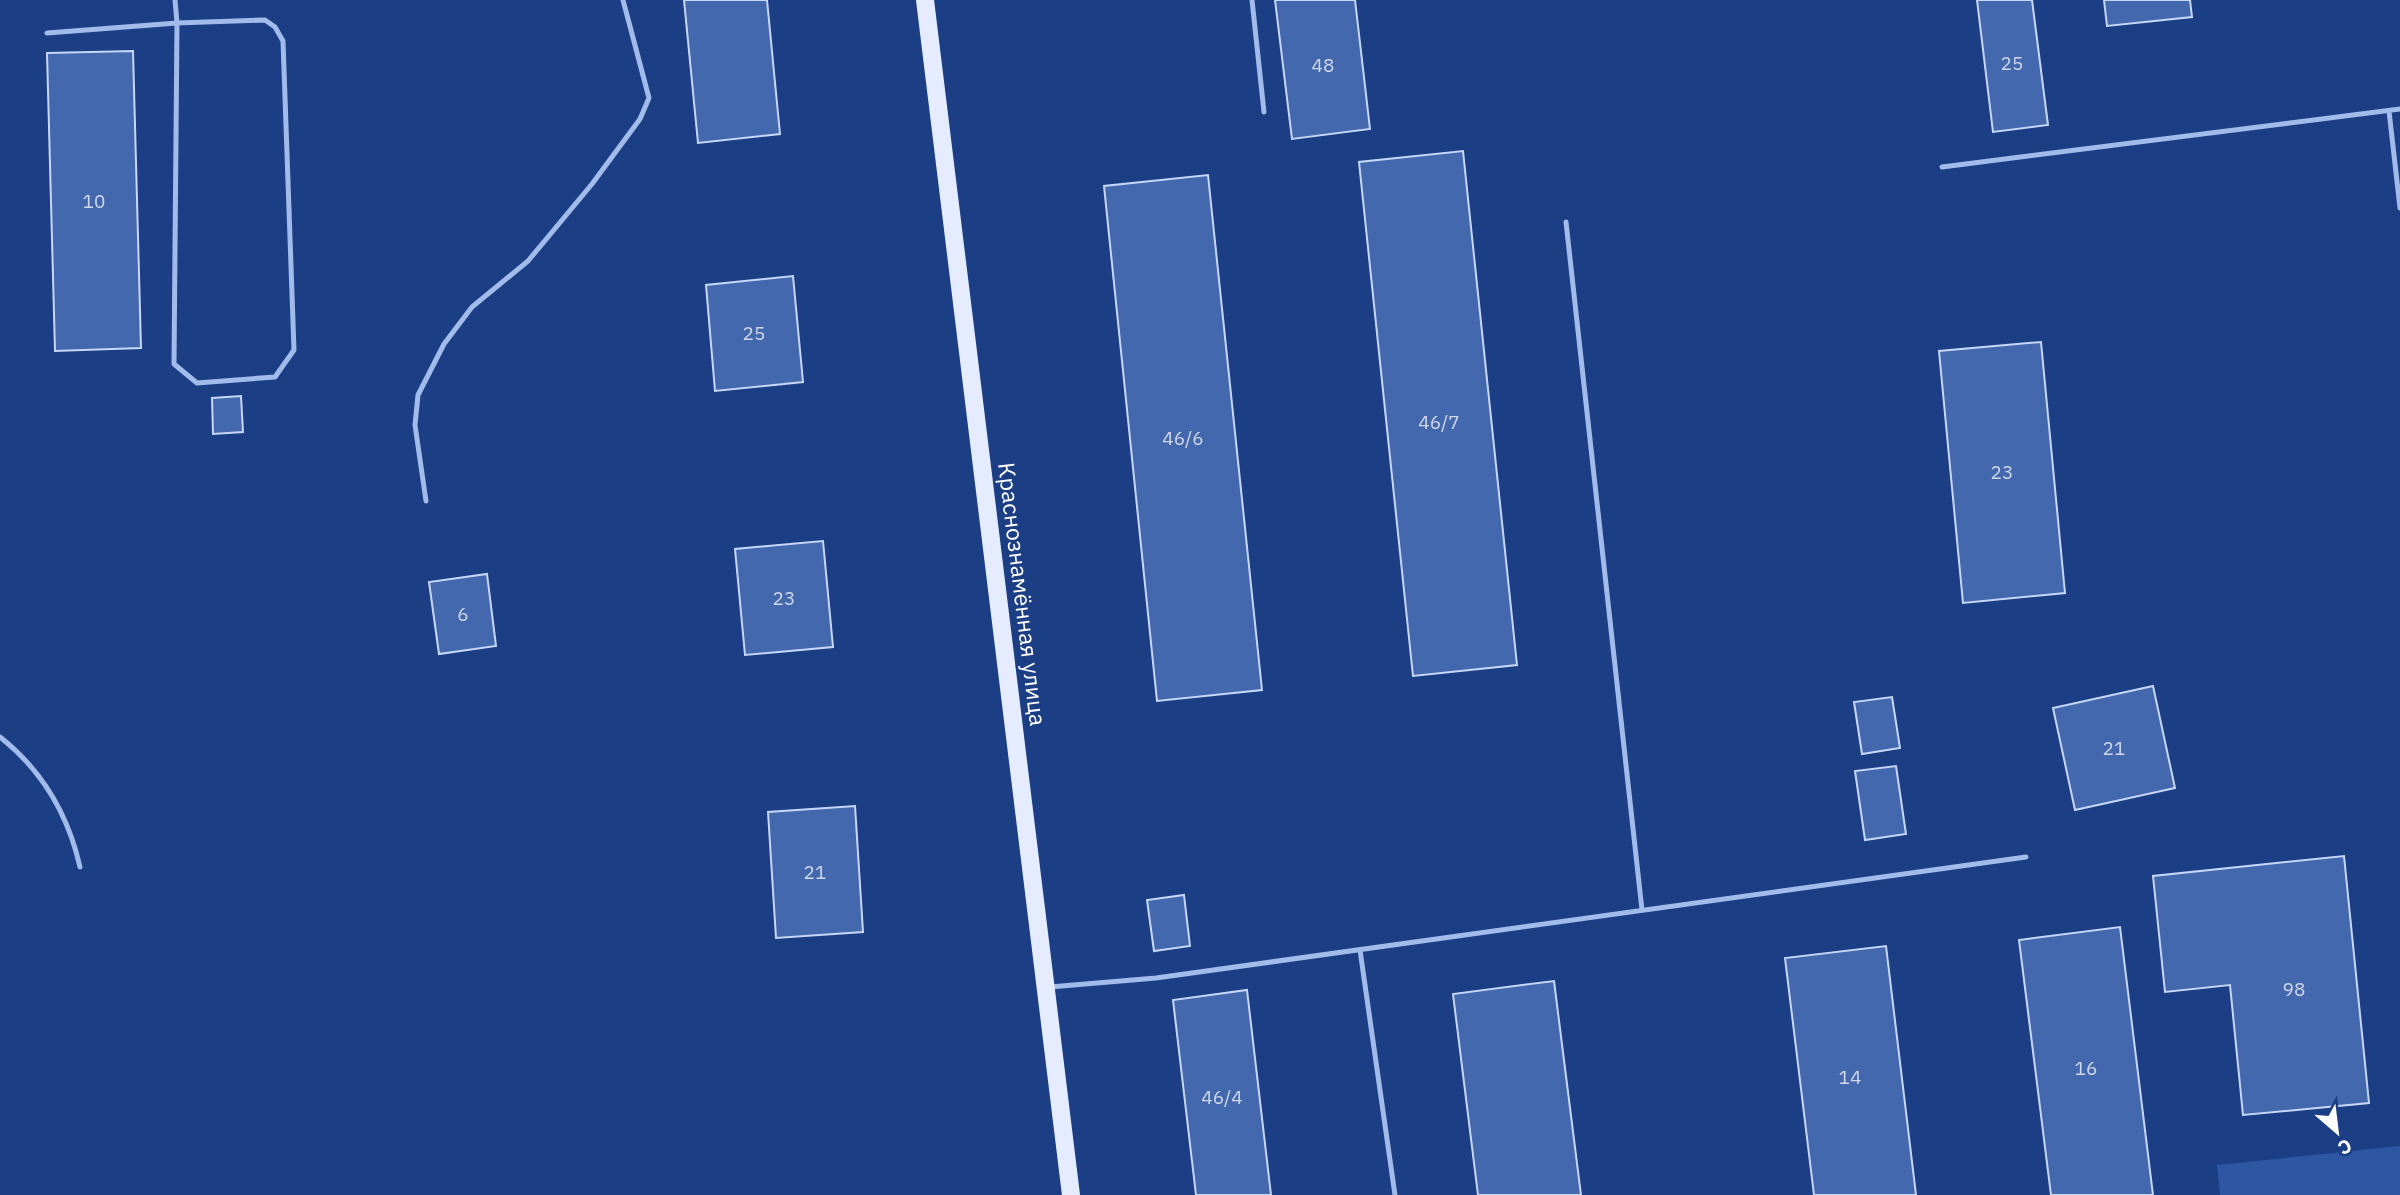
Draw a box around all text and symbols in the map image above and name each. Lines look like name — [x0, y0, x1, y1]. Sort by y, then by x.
house number: 25 — [2001, 51, 2023, 75]
house number: 48 — [1312, 53, 1334, 77]
house number: 10 — [83, 189, 105, 213]
house number: 25 — [743, 321, 765, 345]
house number: 46/7 — [1418, 410, 1460, 434]
house number: 46/6 — [1162, 426, 1204, 450]
street label: Краснознамённая улица — [992, 460, 1054, 728]
house number: 23 — [1991, 460, 2013, 484]
house number: 23 — [773, 586, 795, 610]
house number: 6 — [457, 602, 469, 626]
house number: 21 — [2103, 736, 2125, 760]
house number: 21 — [804, 860, 826, 884]
house number: 98 — [2283, 977, 2305, 1001]
house number: 16 — [2075, 1056, 2097, 1080]
house number: 14 — [1839, 1065, 1861, 1089]
house number: 46/4 — [1201, 1085, 1243, 1109]
north arrow — [2302, 1097, 2372, 1167]
text: С — [2334, 1134, 2356, 1161]

